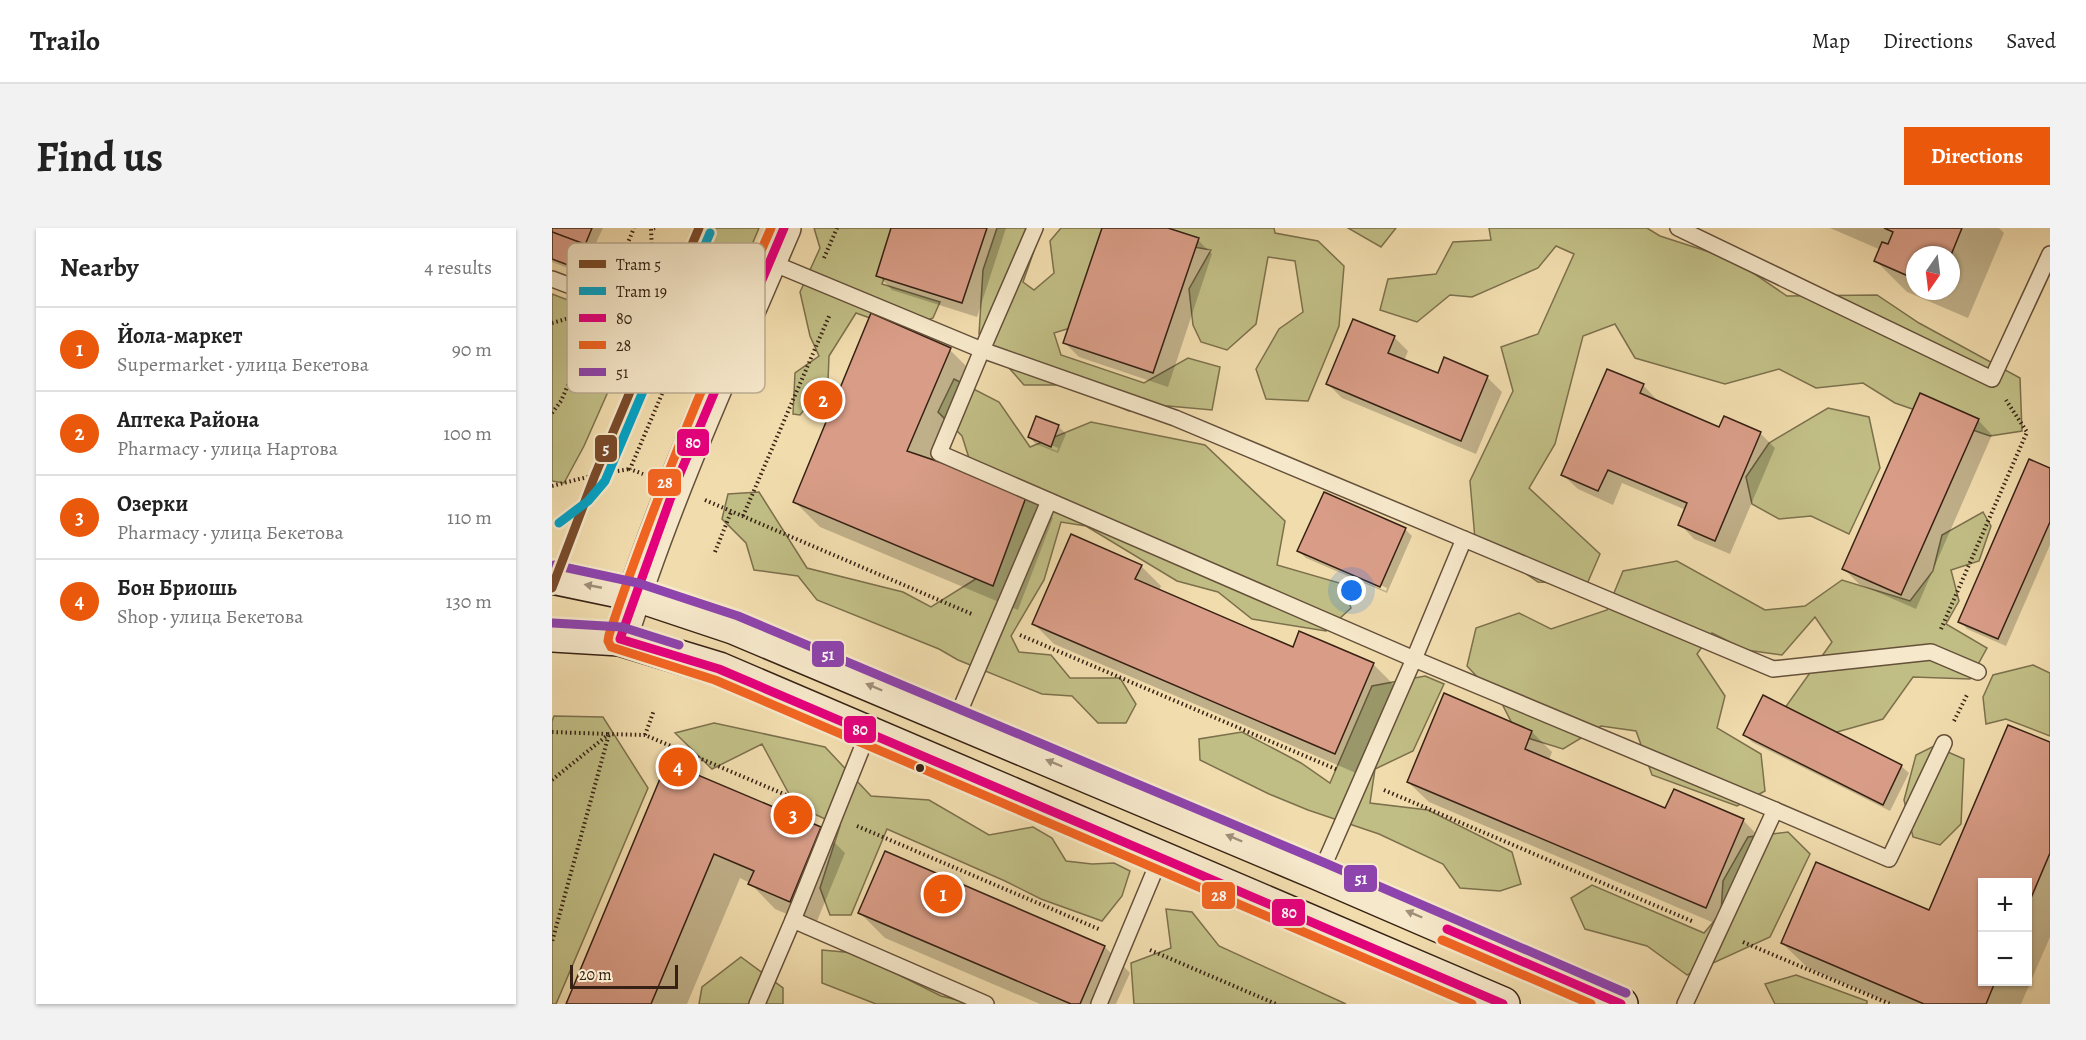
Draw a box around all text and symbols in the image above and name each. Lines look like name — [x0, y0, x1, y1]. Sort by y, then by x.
text: Trailo — [30, 22, 100, 60]
text: Map — [1812, 27, 1850, 55]
text: Directions — [1883, 27, 1973, 55]
text: Saved — [2006, 27, 2056, 55]
button: Directions — [1904, 127, 2050, 185]
text: Find us — [36, 128, 163, 185]
legend — [567, 243, 765, 393]
north arrow — [1906, 246, 1960, 300]
text: Nearby — [60, 250, 139, 285]
text: 4 results — [424, 254, 492, 281]
text: Tram 5 — [616, 254, 661, 276]
text: Tram 19 — [616, 281, 667, 303]
text: 80 — [616, 308, 632, 330]
text: Йола-маркет — [117, 321, 243, 351]
text: 28 — [616, 335, 631, 357]
text: 1 — [76, 336, 83, 363]
text: 90 m — [452, 336, 492, 363]
text: Supermarket · улица Бекетова — [117, 351, 369, 378]
text: 51 — [616, 362, 629, 384]
pin: 2 — [804, 378, 842, 423]
text: Аптека Района — [117, 405, 259, 435]
text: 2 — [75, 420, 84, 447]
text: 100 m — [443, 420, 492, 447]
line badge: 80 — [676, 428, 710, 457]
text: 80 — [685, 432, 701, 454]
line badge: 5 — [594, 434, 618, 463]
text: Pharmacy · улица Нартова — [117, 435, 338, 462]
text: 5 — [603, 438, 610, 460]
line badge: 28 — [647, 468, 682, 497]
text: 28 — [657, 472, 673, 494]
text: Озерки — [117, 489, 188, 519]
text: 3 — [75, 504, 84, 531]
text: 110 m — [447, 504, 492, 531]
text: Pharmacy · улица Бекетова — [117, 519, 344, 546]
text: Бон Бриошь — [117, 573, 237, 603]
your location — [1337, 576, 1366, 605]
one-way arrow — [584, 580, 602, 590]
text: 4 — [75, 588, 84, 615]
text: 130 m — [446, 588, 492, 615]
text: Shop · улица Бекетова — [117, 603, 303, 630]
line badge: 51 — [811, 640, 845, 668]
text: 51 — [822, 644, 835, 666]
one-way arrow — [866, 683, 883, 692]
line badge: 80 — [843, 715, 877, 744]
text: 80 — [852, 719, 868, 741]
pin: 4 — [658, 744, 698, 790]
one-way arrow — [1045, 758, 1063, 767]
unlabelled marker — [914, 762, 926, 774]
pin: 3 — [774, 792, 812, 838]
one-way arrow — [1225, 833, 1243, 842]
line badge: 51 — [1343, 864, 1378, 893]
text: 51 — [1355, 868, 1368, 890]
pin: 1 — [924, 872, 962, 916]
map controls — [1978, 878, 2032, 986]
button: + — [1978, 878, 2032, 932]
line badge: 28 — [1201, 881, 1236, 910]
text: 28 — [1211, 885, 1227, 907]
line badge: 80 — [1271, 898, 1306, 927]
text: 80 — [1281, 902, 1297, 924]
one-way arrow — [1404, 909, 1422, 919]
button: − — [1978, 932, 2032, 986]
scale bar — [570, 962, 678, 990]
text: 20 m — [579, 964, 612, 986]

